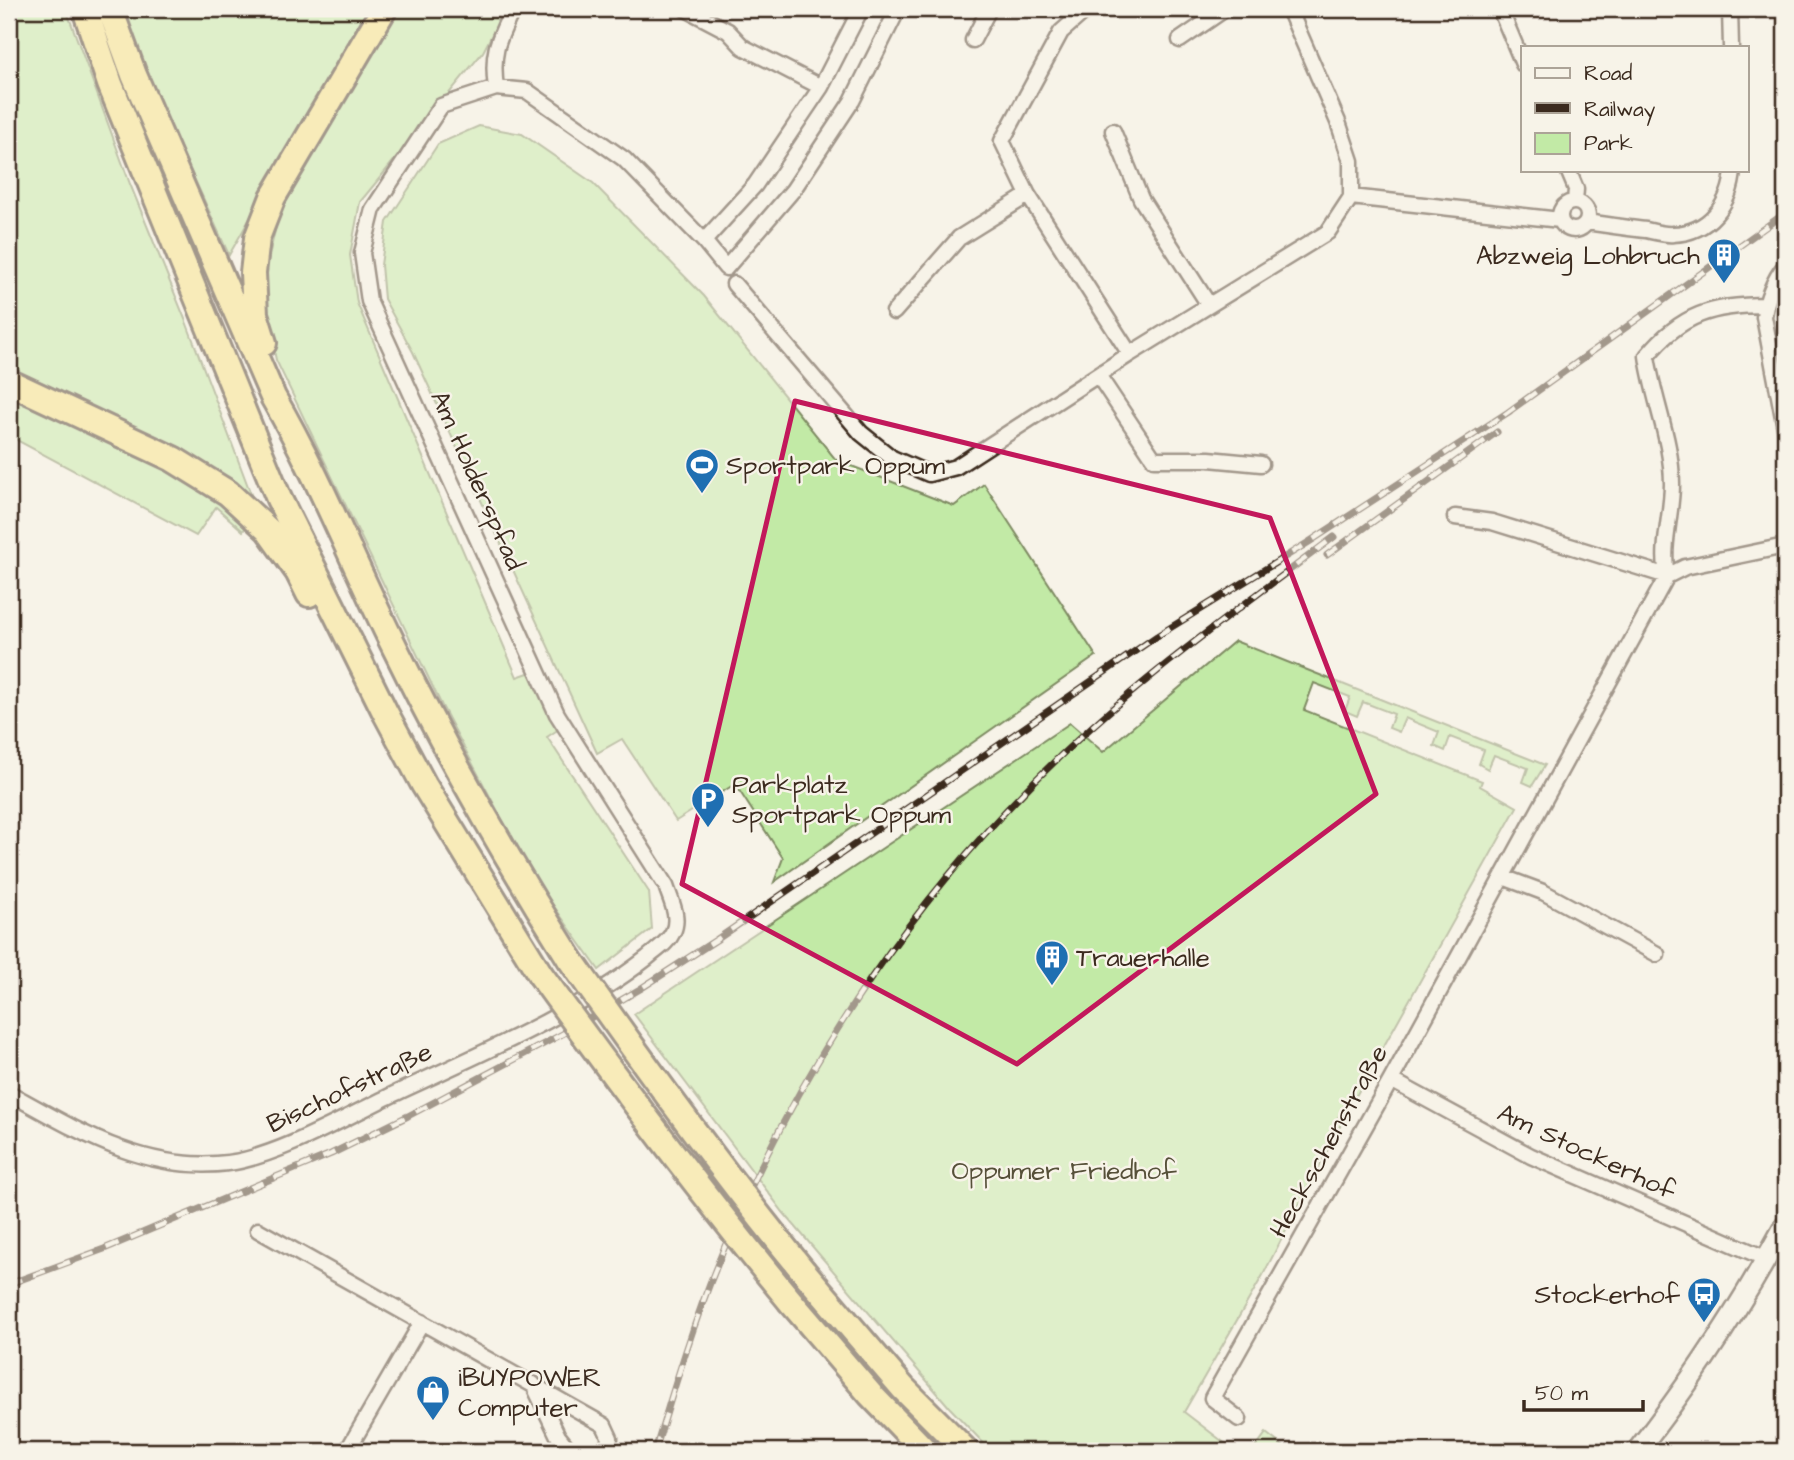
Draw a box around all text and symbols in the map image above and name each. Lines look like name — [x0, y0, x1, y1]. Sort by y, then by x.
legend — [1521, 46, 1748, 172]
text: Road — [1584, 59, 1632, 88]
text: Railway — [1584, 95, 1656, 126]
text: Park — [1584, 129, 1633, 158]
building icon: Abzweig Lohbruch — [1705, 236, 1743, 285]
place label: Abzweig Lohbruch — [1476, 238, 1700, 276]
street label: Am Holderspfad — [421, 385, 533, 576]
sports icon: Sportpark Oppum — [683, 446, 721, 495]
place label: Sportpark Oppum — [726, 448, 946, 484]
place label: Parkplatz Sportpark Oppum — [732, 767, 952, 833]
parking icon: Parkplatz Sportpark Oppum — [689, 780, 727, 829]
building icon: Trauerhalle — [1033, 938, 1071, 987]
place label: Trauerhalle — [1076, 940, 1210, 976]
street label: Bischofstraße — [261, 1034, 438, 1142]
street label: Heckschenstraße — [1261, 1039, 1397, 1244]
street label: Am Stockerhof — [1492, 1095, 1682, 1209]
park label: Oppumer Friedhof — [951, 1153, 1177, 1189]
bus stop icon: Stockerhof — [1685, 1275, 1723, 1324]
place label: Stockerhof — [1534, 1277, 1681, 1313]
place label: iBUYPOWER Computer — [458, 1360, 601, 1426]
scale bar — [1524, 1369, 1644, 1413]
shop icon: iBUYPOWER Computer — [414, 1373, 452, 1422]
text: 50 m — [1535, 1379, 1589, 1408]

